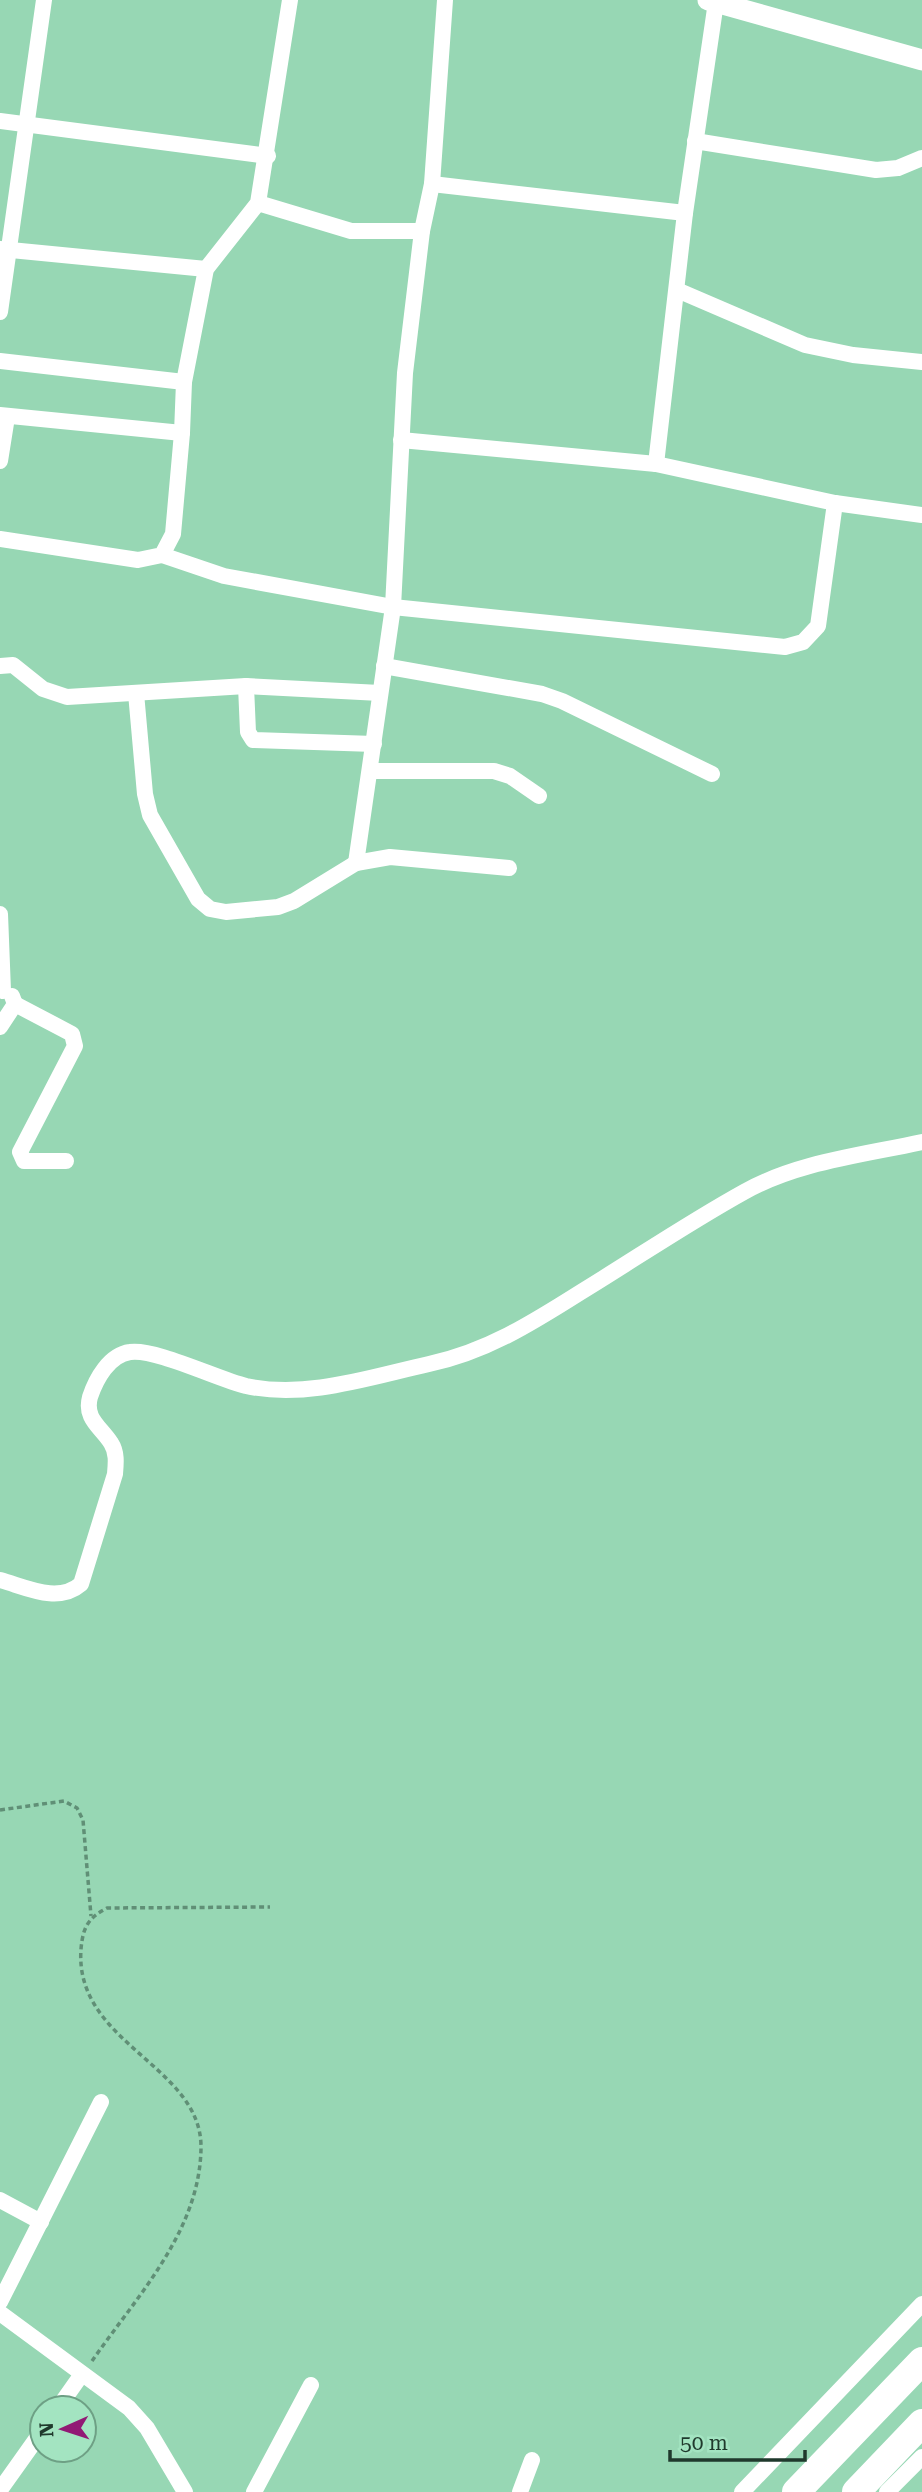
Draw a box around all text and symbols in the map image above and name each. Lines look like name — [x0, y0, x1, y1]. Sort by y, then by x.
north arrow — [28, 2394, 98, 2464]
scale bar — [670, 2418, 805, 2462]
text: N — [35, 2422, 58, 2438]
text: 50 m — [680, 2431, 728, 2455]

